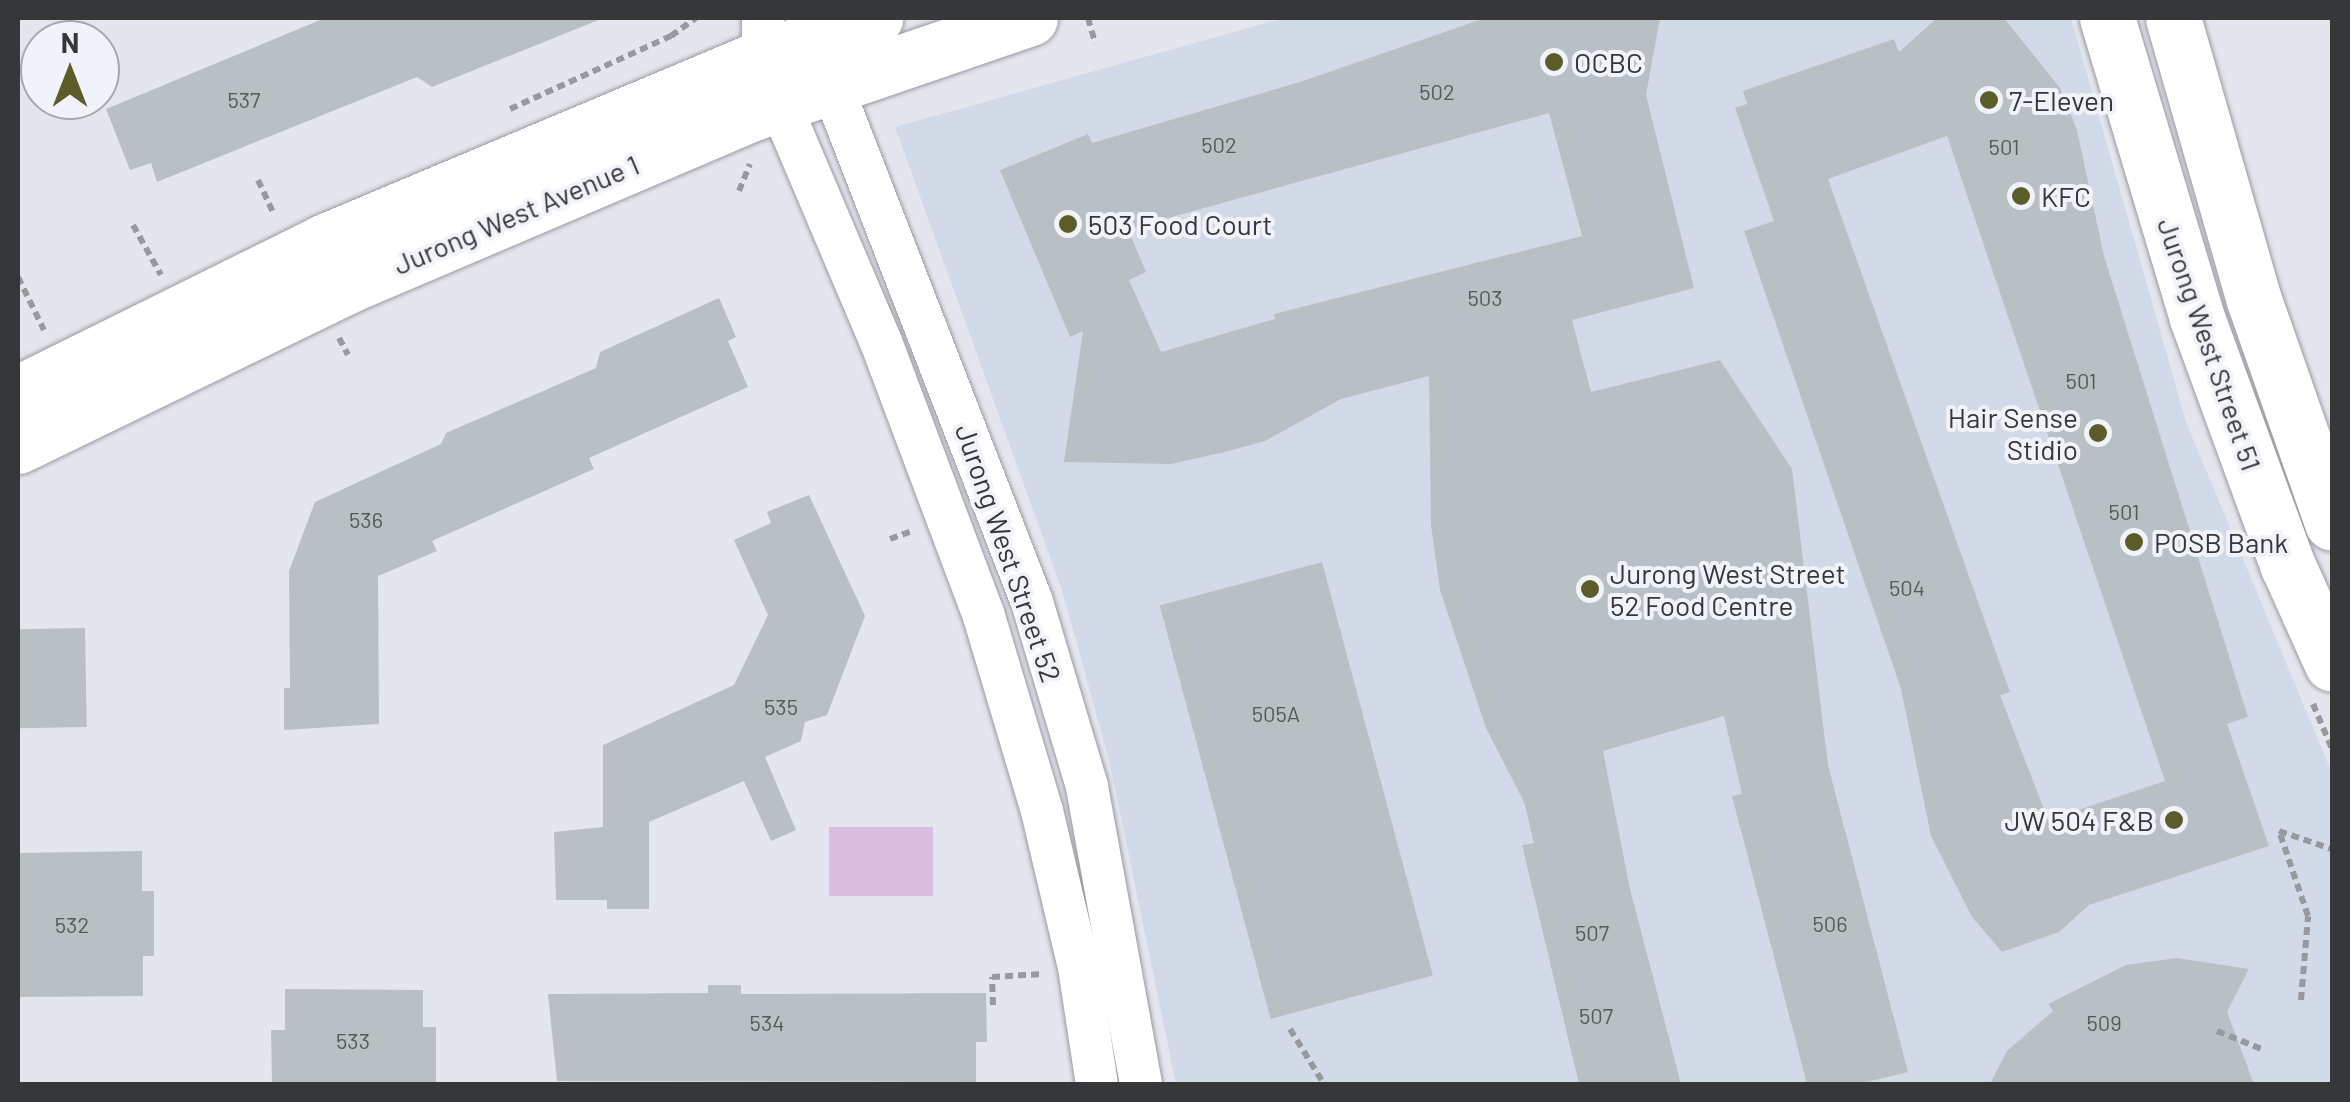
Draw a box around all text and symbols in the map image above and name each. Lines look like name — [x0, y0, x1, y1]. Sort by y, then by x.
north arrow — [20, 20, 120, 120]
text: N — [61, 25, 79, 59]
place label: OCBC — [1574, 45, 1643, 79]
marker: OCBC — [1543, 51, 1565, 73]
house number: 502 — [1419, 79, 1455, 105]
place label: 7-Eleven — [2009, 83, 2114, 117]
house number: 537 — [227, 87, 261, 113]
marker: 7-Eleven — [1978, 89, 2000, 111]
house number: 502 — [1201, 132, 1237, 158]
house number: 501 — [1989, 134, 2019, 160]
street label: Jurong West Avenue 1 — [388, 147, 644, 281]
place label: KFC — [2041, 179, 2091, 213]
marker: KFC — [2010, 185, 2032, 207]
place label: 503 Food Court — [1088, 207, 1272, 241]
marker: 503 Food Court — [1057, 213, 1079, 235]
street label: Jurong West Street 51 — [2151, 213, 2269, 475]
house number: 503 — [1467, 285, 1503, 311]
house number: 501 — [2066, 368, 2096, 394]
place label: Hair Sense Stidio — [1948, 400, 2078, 466]
street label: Jurong West Street 52 — [949, 420, 1069, 686]
marker: Hair Sense Stidio — [2087, 422, 2109, 444]
house number: 501 — [2109, 499, 2139, 525]
house number: 536 — [349, 507, 383, 533]
place label: POSB Bank — [2154, 525, 2288, 559]
marker: POSB Bank — [2123, 531, 2145, 553]
place label: Jurong West Street 52 Food Centre — [1610, 556, 1846, 622]
house number: 504 — [1889, 575, 1925, 601]
marker: Jurong West Street 52 Food Centre — [1579, 578, 1601, 600]
house number: 535 — [764, 694, 798, 720]
house number: 505A — [1252, 701, 1300, 727]
place label: JW 504 F&B — [2005, 803, 2154, 837]
marker: JW 504 F&B — [2163, 809, 2185, 831]
house number: 506 — [1812, 911, 1848, 937]
house number: 532 — [55, 912, 89, 938]
house number: 507 — [1575, 920, 1609, 946]
house number: 507 — [1579, 1003, 1613, 1029]
house number: 534 — [750, 1010, 784, 1036]
house number: 509 — [2086, 1010, 2122, 1036]
house number: 533 — [336, 1028, 370, 1054]

